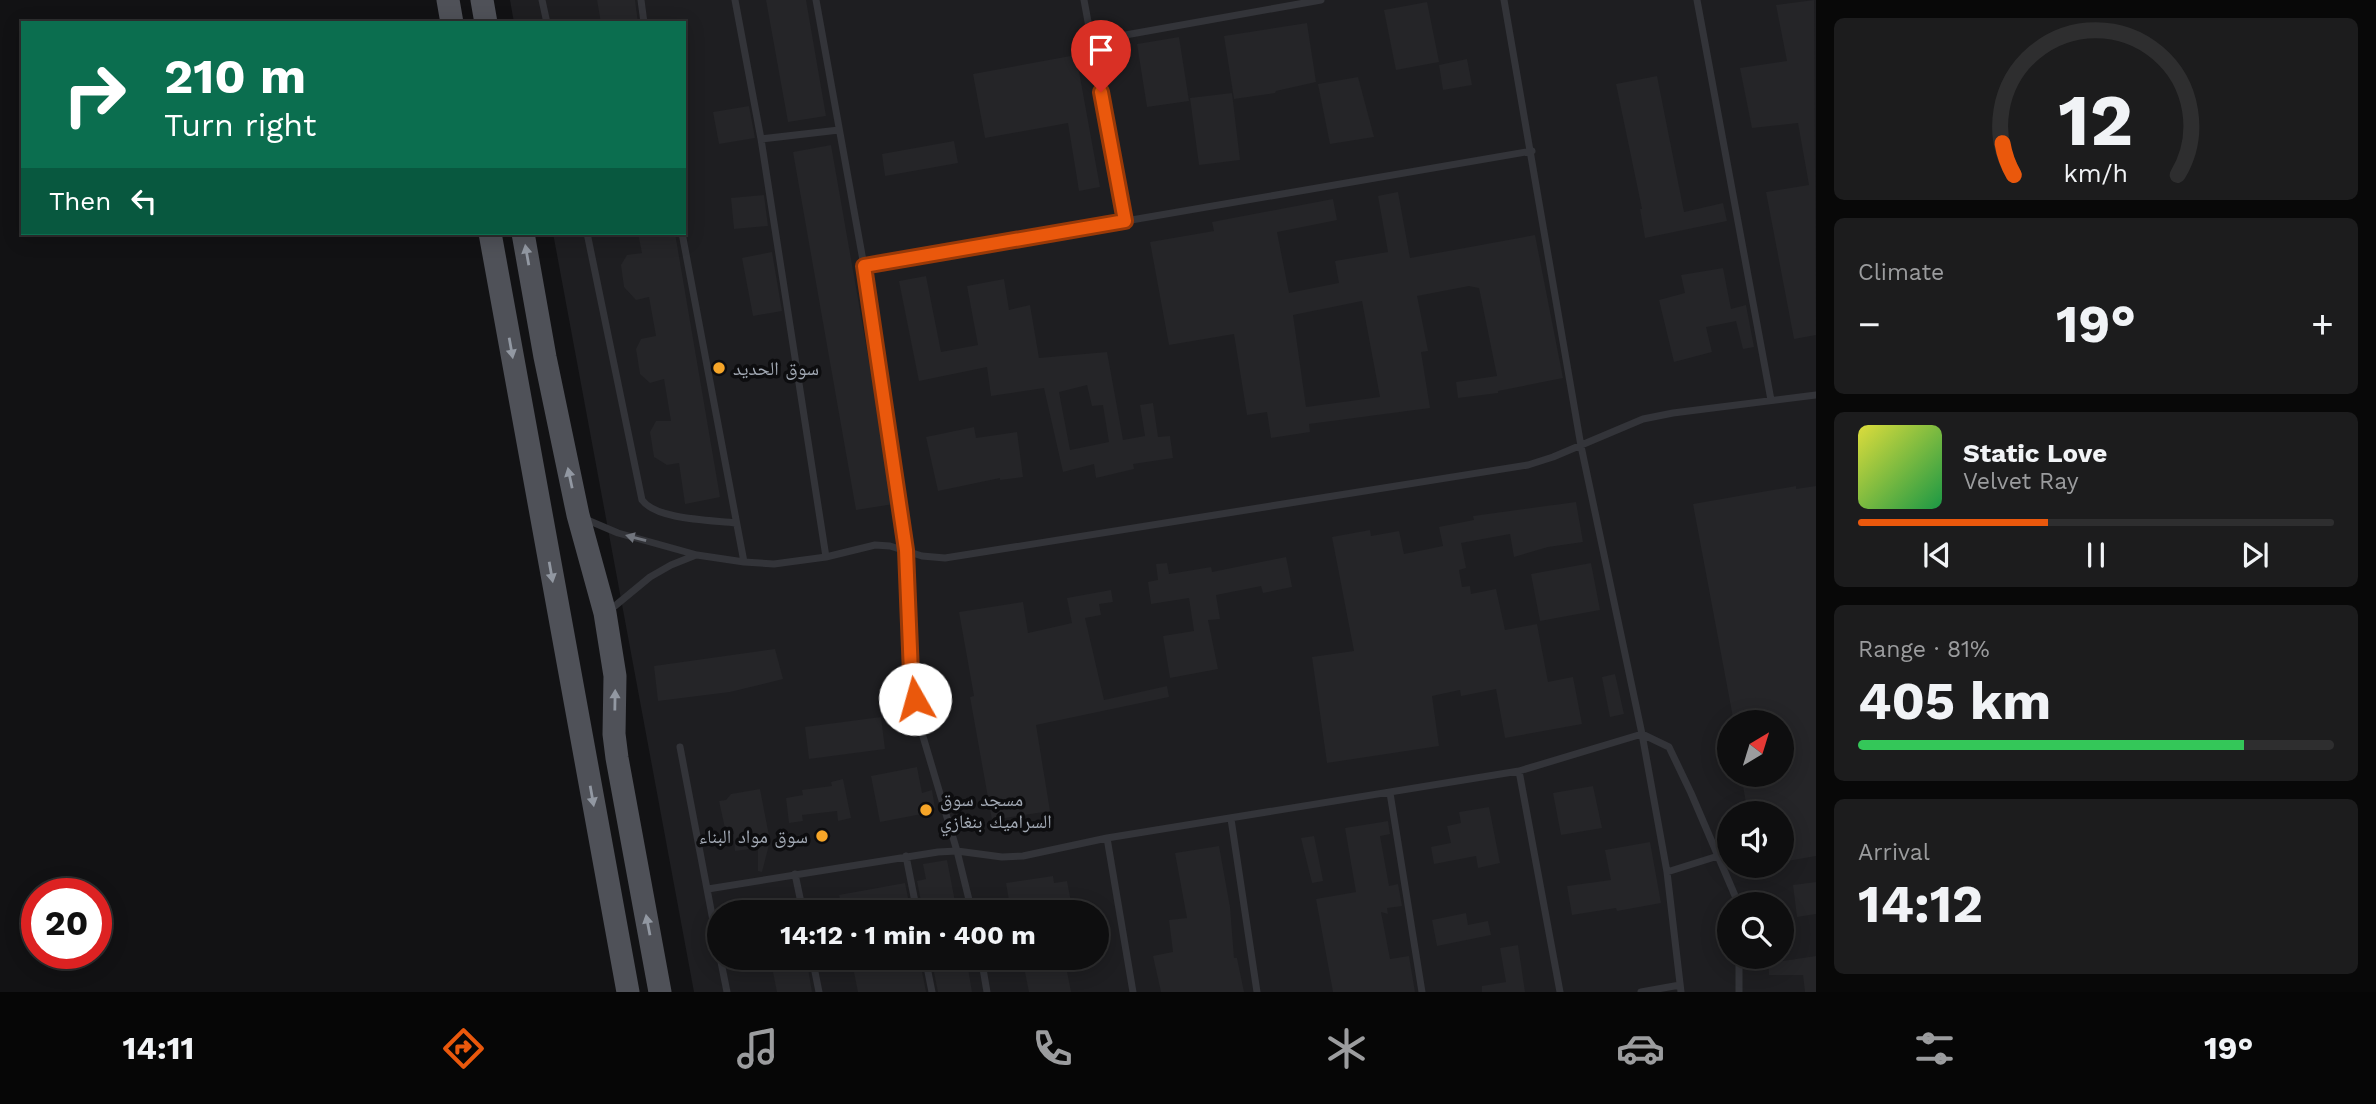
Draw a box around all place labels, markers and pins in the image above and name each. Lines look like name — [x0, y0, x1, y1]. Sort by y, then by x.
pin — [1071, 20, 1131, 92]
place label: سوق الحديد — [733, 357, 819, 380]
marker: سوق الحديد — [711, 360, 727, 376]
place label: مسجد سوق السراميك بنغازي — [940, 788, 1052, 836]
marker: مسجد سوق السراميك بنغازي — [918, 802, 934, 818]
place label: سوق مواد البناء — [699, 825, 808, 848]
marker: سوق مواد البناء — [814, 828, 830, 844]

